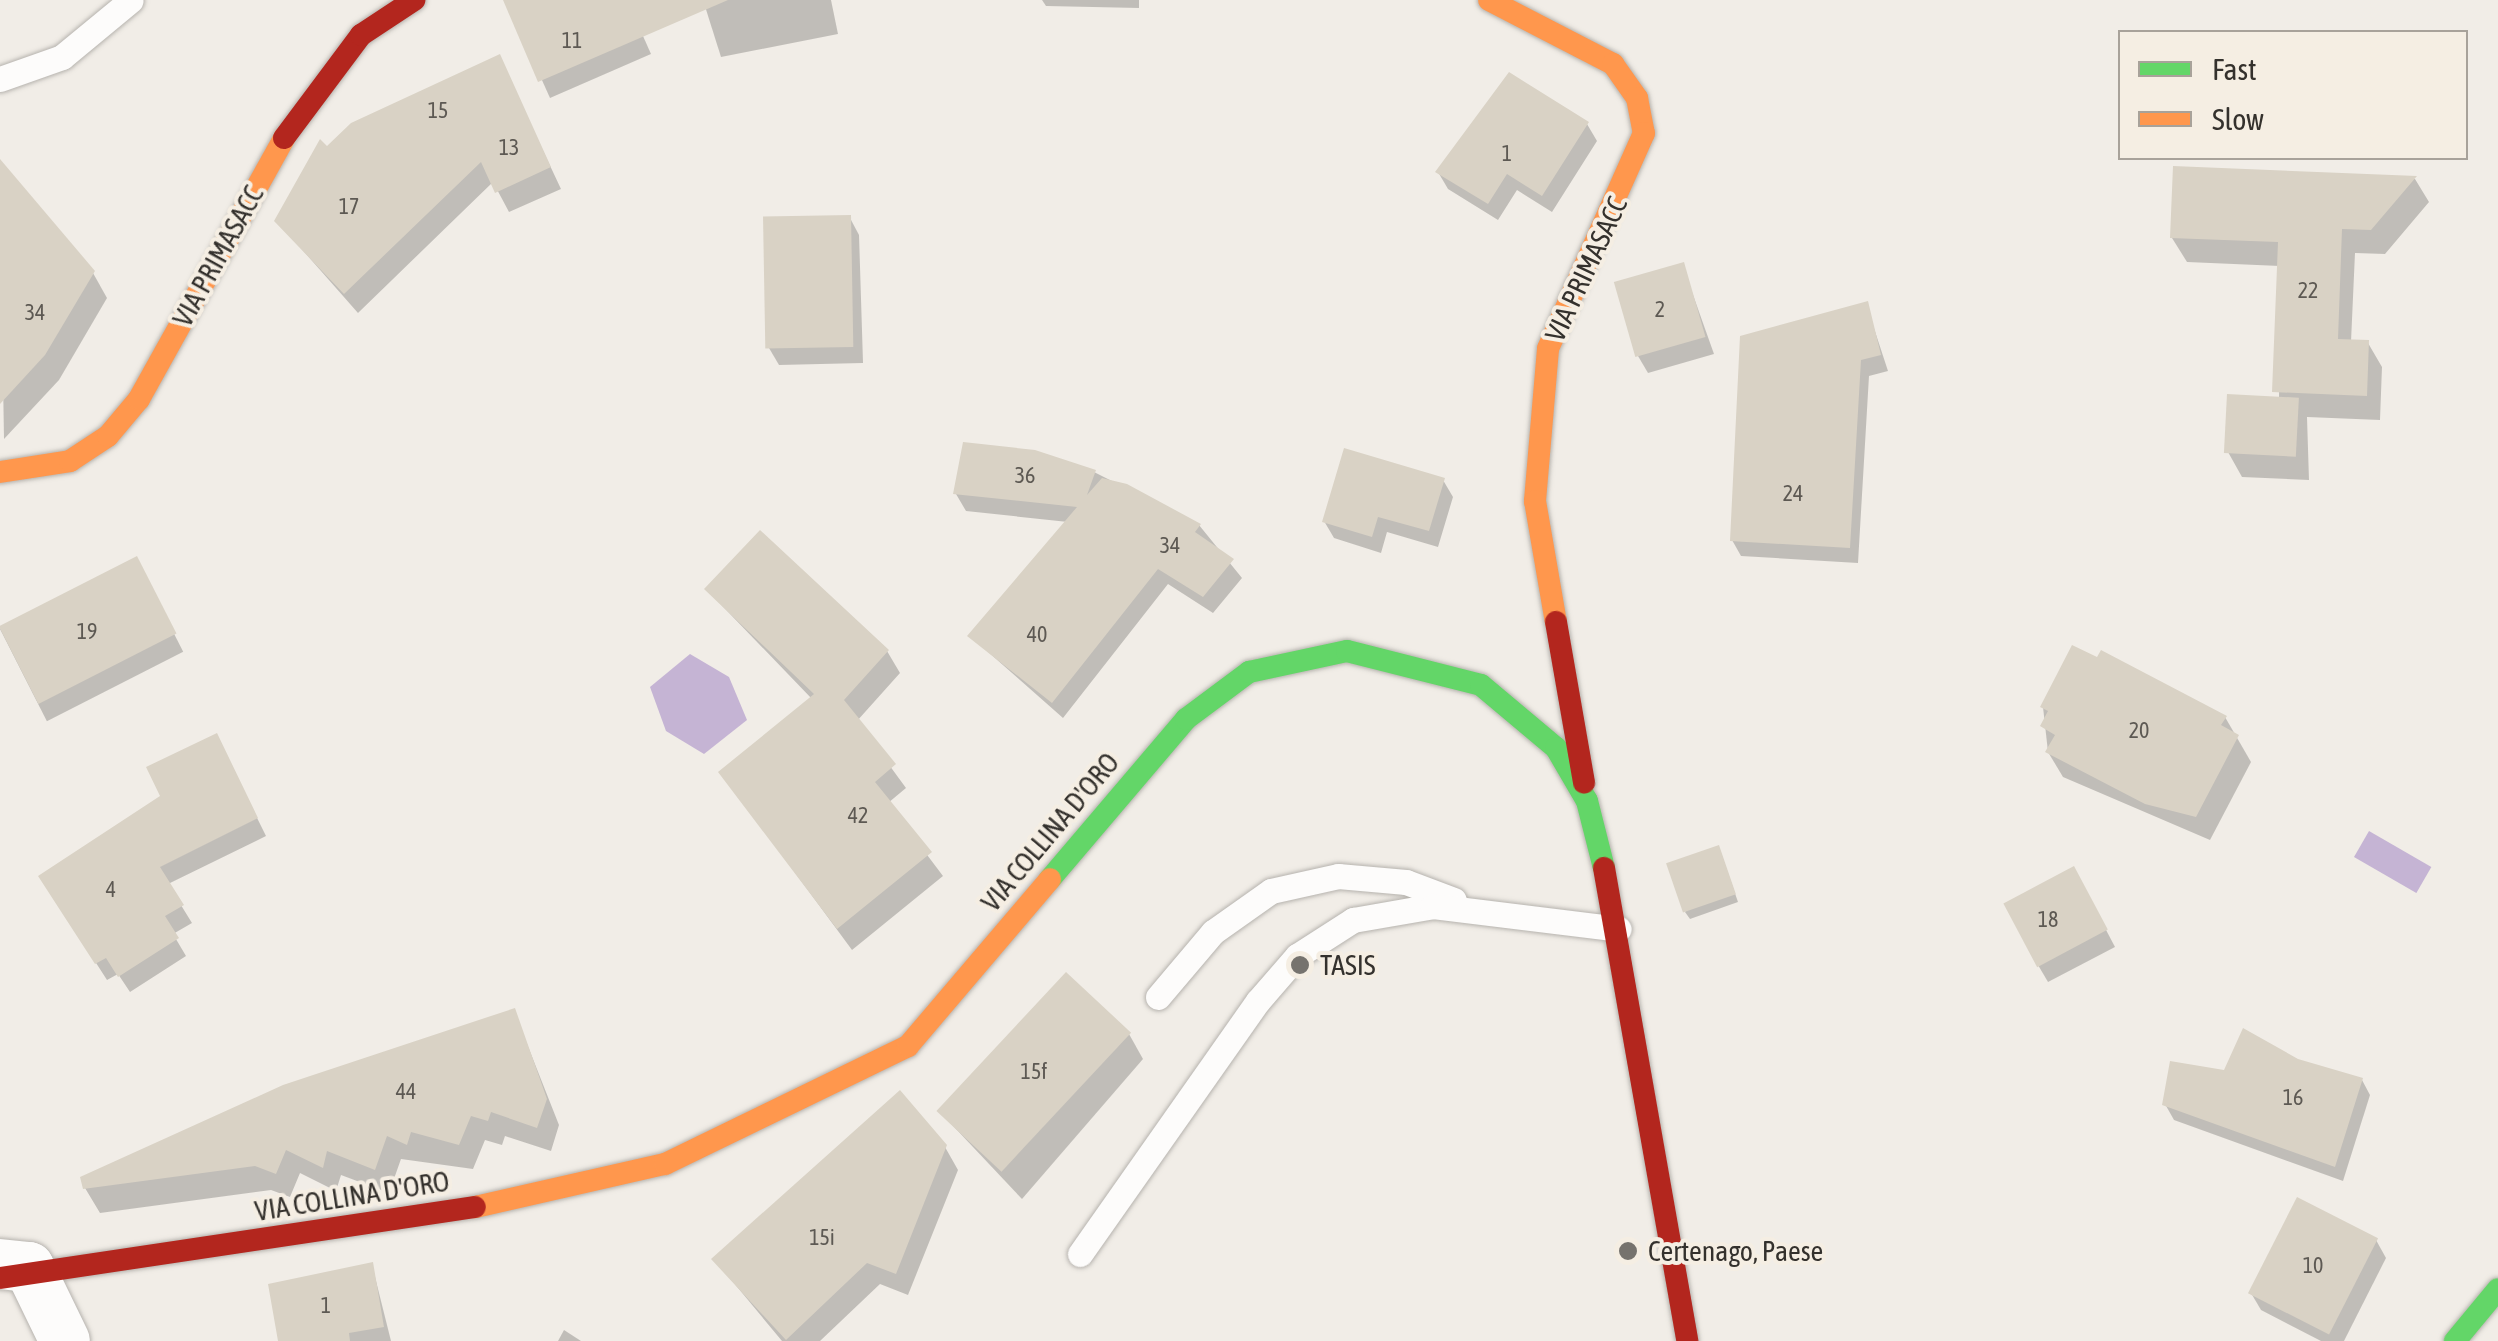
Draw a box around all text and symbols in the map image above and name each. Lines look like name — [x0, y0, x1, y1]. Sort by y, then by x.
house number: 11 — [562, 28, 582, 54]
legend — [2118, 30, 2468, 160]
text: Fast — [2212, 52, 2257, 86]
house number: 15 — [428, 98, 448, 124]
text: Slow — [2212, 102, 2264, 136]
house number: 13 — [499, 135, 519, 161]
house number: 1 — [1502, 141, 1512, 167]
street label: VIA PRIMASACC — [166, 180, 270, 332]
street label: VIA PRIMASACC — [1538, 191, 1634, 347]
house number: 17 — [339, 194, 359, 220]
house number: 22 — [2298, 278, 2318, 304]
house number: 2 — [1655, 297, 1665, 323]
house number: 34 — [25, 300, 45, 326]
house number: 36 — [1015, 463, 1035, 489]
house number: 24 — [1783, 481, 1803, 507]
house number: 34 — [1160, 533, 1180, 559]
house number: 19 — [77, 619, 97, 645]
house number: 40 — [1027, 622, 1047, 648]
house number: 20 — [2129, 718, 2149, 744]
street label: VIA COLLINA D'ORO — [974, 746, 1126, 918]
house number: 42 — [848, 803, 868, 829]
house number: 4 — [106, 877, 116, 903]
house number: 18 — [2038, 907, 2058, 933]
place label: TASIS — [1320, 948, 1376, 982]
marker: TASIS — [1289, 954, 1311, 976]
house number: 15f — [1021, 1059, 1047, 1085]
house number: 44 — [396, 1079, 416, 1105]
house number: 16 — [2283, 1085, 2303, 1111]
street label: VIA COLLINA D'ORO — [252, 1164, 452, 1228]
house number: 15i — [809, 1225, 835, 1251]
place label: Certenago, Paese — [1648, 1234, 1823, 1268]
marker: Certenago, Paese — [1617, 1240, 1639, 1262]
house number: 10 — [2303, 1253, 2323, 1279]
house number: 1 — [321, 1293, 331, 1319]

